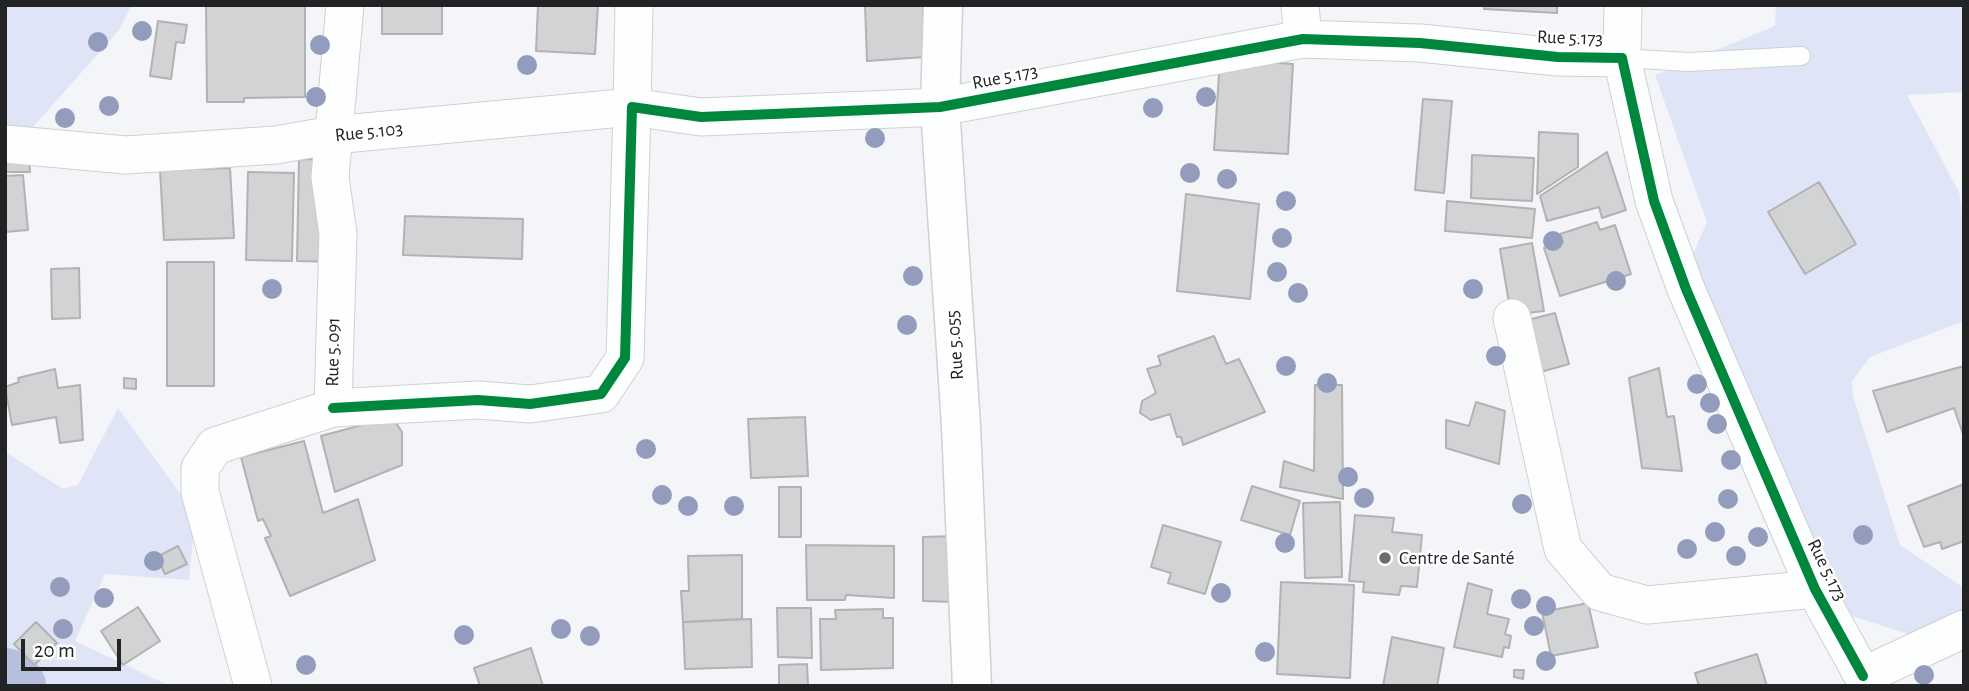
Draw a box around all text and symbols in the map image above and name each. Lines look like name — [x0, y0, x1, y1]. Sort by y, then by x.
street label: Rue 5.173 — [1536, 25, 1604, 51]
street label: Rue 5.173 — [970, 59, 1040, 95]
street label: Rue 5.103 — [334, 117, 404, 147]
street label: Rue 5.055 — [941, 309, 969, 381]
street label: Rue 5.091 — [321, 317, 345, 387]
street label: Rue 5.173 — [1802, 535, 1852, 605]
place label: Centre de Santé — [1399, 547, 1514, 569]
marker: Centre de Santé — [1377, 550, 1393, 566]
scale bar — [24, 624, 124, 668]
text: 20 m — [34, 640, 75, 661]

